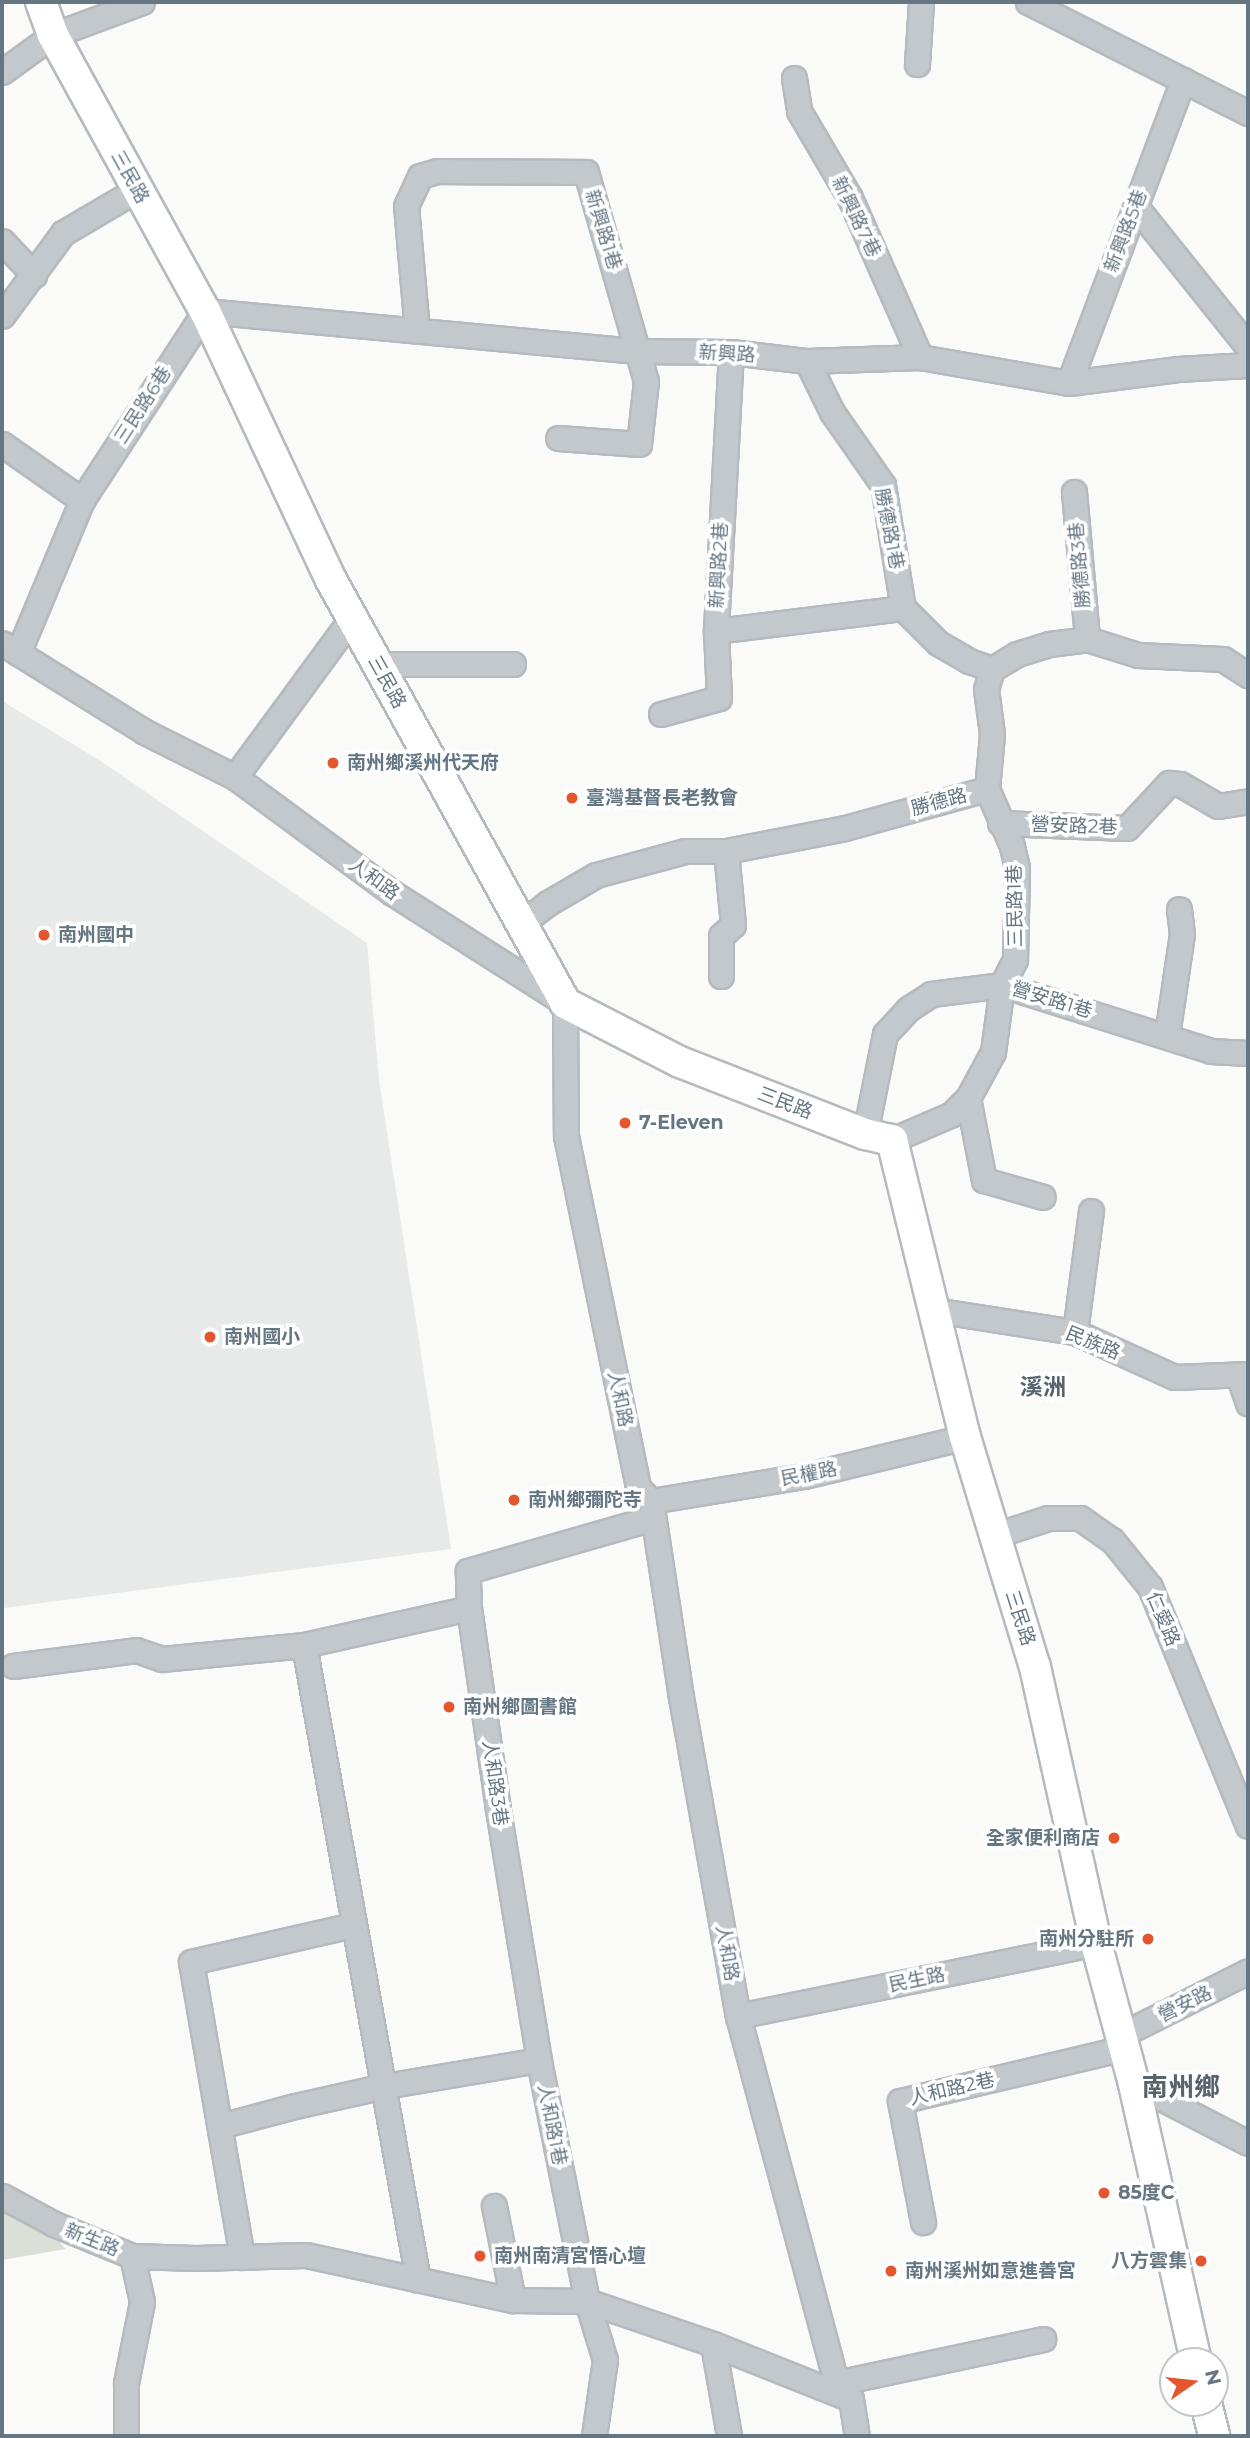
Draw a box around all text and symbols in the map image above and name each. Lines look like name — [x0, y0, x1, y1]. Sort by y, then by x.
street label: 三民路 — [106, 147, 154, 207]
street label: 新興路7巷 — [827, 173, 885, 261]
street label: 新興路5巷 — [1100, 186, 1152, 276]
street label: 新興路1巷 — [580, 187, 626, 273]
street label: 新興路 — [698, 341, 756, 367]
street label: 三民路6巷 — [110, 362, 176, 448]
street label: 勝德路1巷 — [870, 486, 908, 572]
street label: 新興路2巷 — [705, 521, 733, 609]
street label: 勝德路3巷 — [1065, 521, 1095, 609]
street label: 三民路 — [363, 652, 411, 712]
place label: 南州鄉溪州代天府 — [347, 752, 499, 774]
marker: 南州鄉溪州代天府 — [325, 755, 341, 771]
street label: 勝德路 — [909, 784, 969, 820]
place label: 臺灣基督長老教會 — [586, 787, 738, 809]
marker: 臺灣基督長老教會 — [564, 790, 580, 806]
street label: 營安路2巷 — [1030, 813, 1118, 839]
street label: 人和路 — [344, 853, 404, 905]
street label: 三民路1巷 — [1003, 864, 1027, 948]
place label: 南州國中 — [58, 924, 134, 946]
marker: 南州國中 — [36, 927, 52, 943]
street label: 營安路1巷 — [1009, 977, 1095, 1023]
street label: 三民路 — [754, 1082, 816, 1124]
place label: 7-Eleven — [639, 1112, 724, 1134]
marker: 7-Eleven — [617, 1115, 633, 1131]
street label: 民族路 — [1062, 1322, 1124, 1364]
place label: 南州國小 — [224, 1326, 300, 1348]
marker: 南州國小 — [202, 1329, 218, 1345]
street label: 人和路 — [603, 1369, 637, 1429]
district label: 溪洲 — [1020, 1373, 1066, 1401]
street label: 民權路 — [779, 1457, 839, 1491]
place label: 南州鄉彌陀寺 — [528, 1489, 642, 1511]
marker: 南州鄉彌陀寺 — [506, 1492, 522, 1508]
street label: 三民路 — [1000, 1587, 1040, 1649]
street label: 仁愛路 — [1141, 1588, 1185, 1650]
place label: 南州鄉圖書館 — [463, 1696, 577, 1718]
marker: 南州鄉圖書館 — [441, 1699, 457, 1715]
street label: 人和路3巷 — [478, 1738, 512, 1828]
place label: 全家便利商店 — [986, 1827, 1100, 1849]
marker: 全家便利商店 — [1106, 1830, 1122, 1846]
street label: 人和路 — [711, 1923, 743, 1983]
place label: 南州分駐所 — [1039, 1928, 1134, 1950]
marker: 南州分駐所 — [1140, 1931, 1156, 1947]
street label: 民生路 — [887, 1963, 947, 1997]
street label: 營安路 — [1154, 1981, 1216, 2027]
street label: 人和路2巷 — [907, 2068, 997, 2110]
district label: 南州鄉 — [1142, 2072, 1220, 2104]
street label: 人和路1巷 — [533, 2082, 571, 2168]
place label: 85度C — [1118, 2182, 1175, 2204]
marker: 85度C — [1096, 2185, 1112, 2201]
street label: 新生路 — [61, 2219, 123, 2261]
place label: 南州南清宮悟心壇 — [494, 2245, 646, 2267]
marker: 南州南清宮悟心壇 — [472, 2248, 488, 2264]
place label: 八方雲集 — [1111, 2250, 1187, 2272]
marker: 八方雲集 — [1193, 2253, 1209, 2269]
place label: 南州溪州如意進善宮 — [905, 2260, 1076, 2282]
marker: 南州溪州如意進善宮 — [883, 2263, 899, 2279]
north arrow — [1159, 2347, 1229, 2417]
text: N — [1200, 2367, 1226, 2388]

